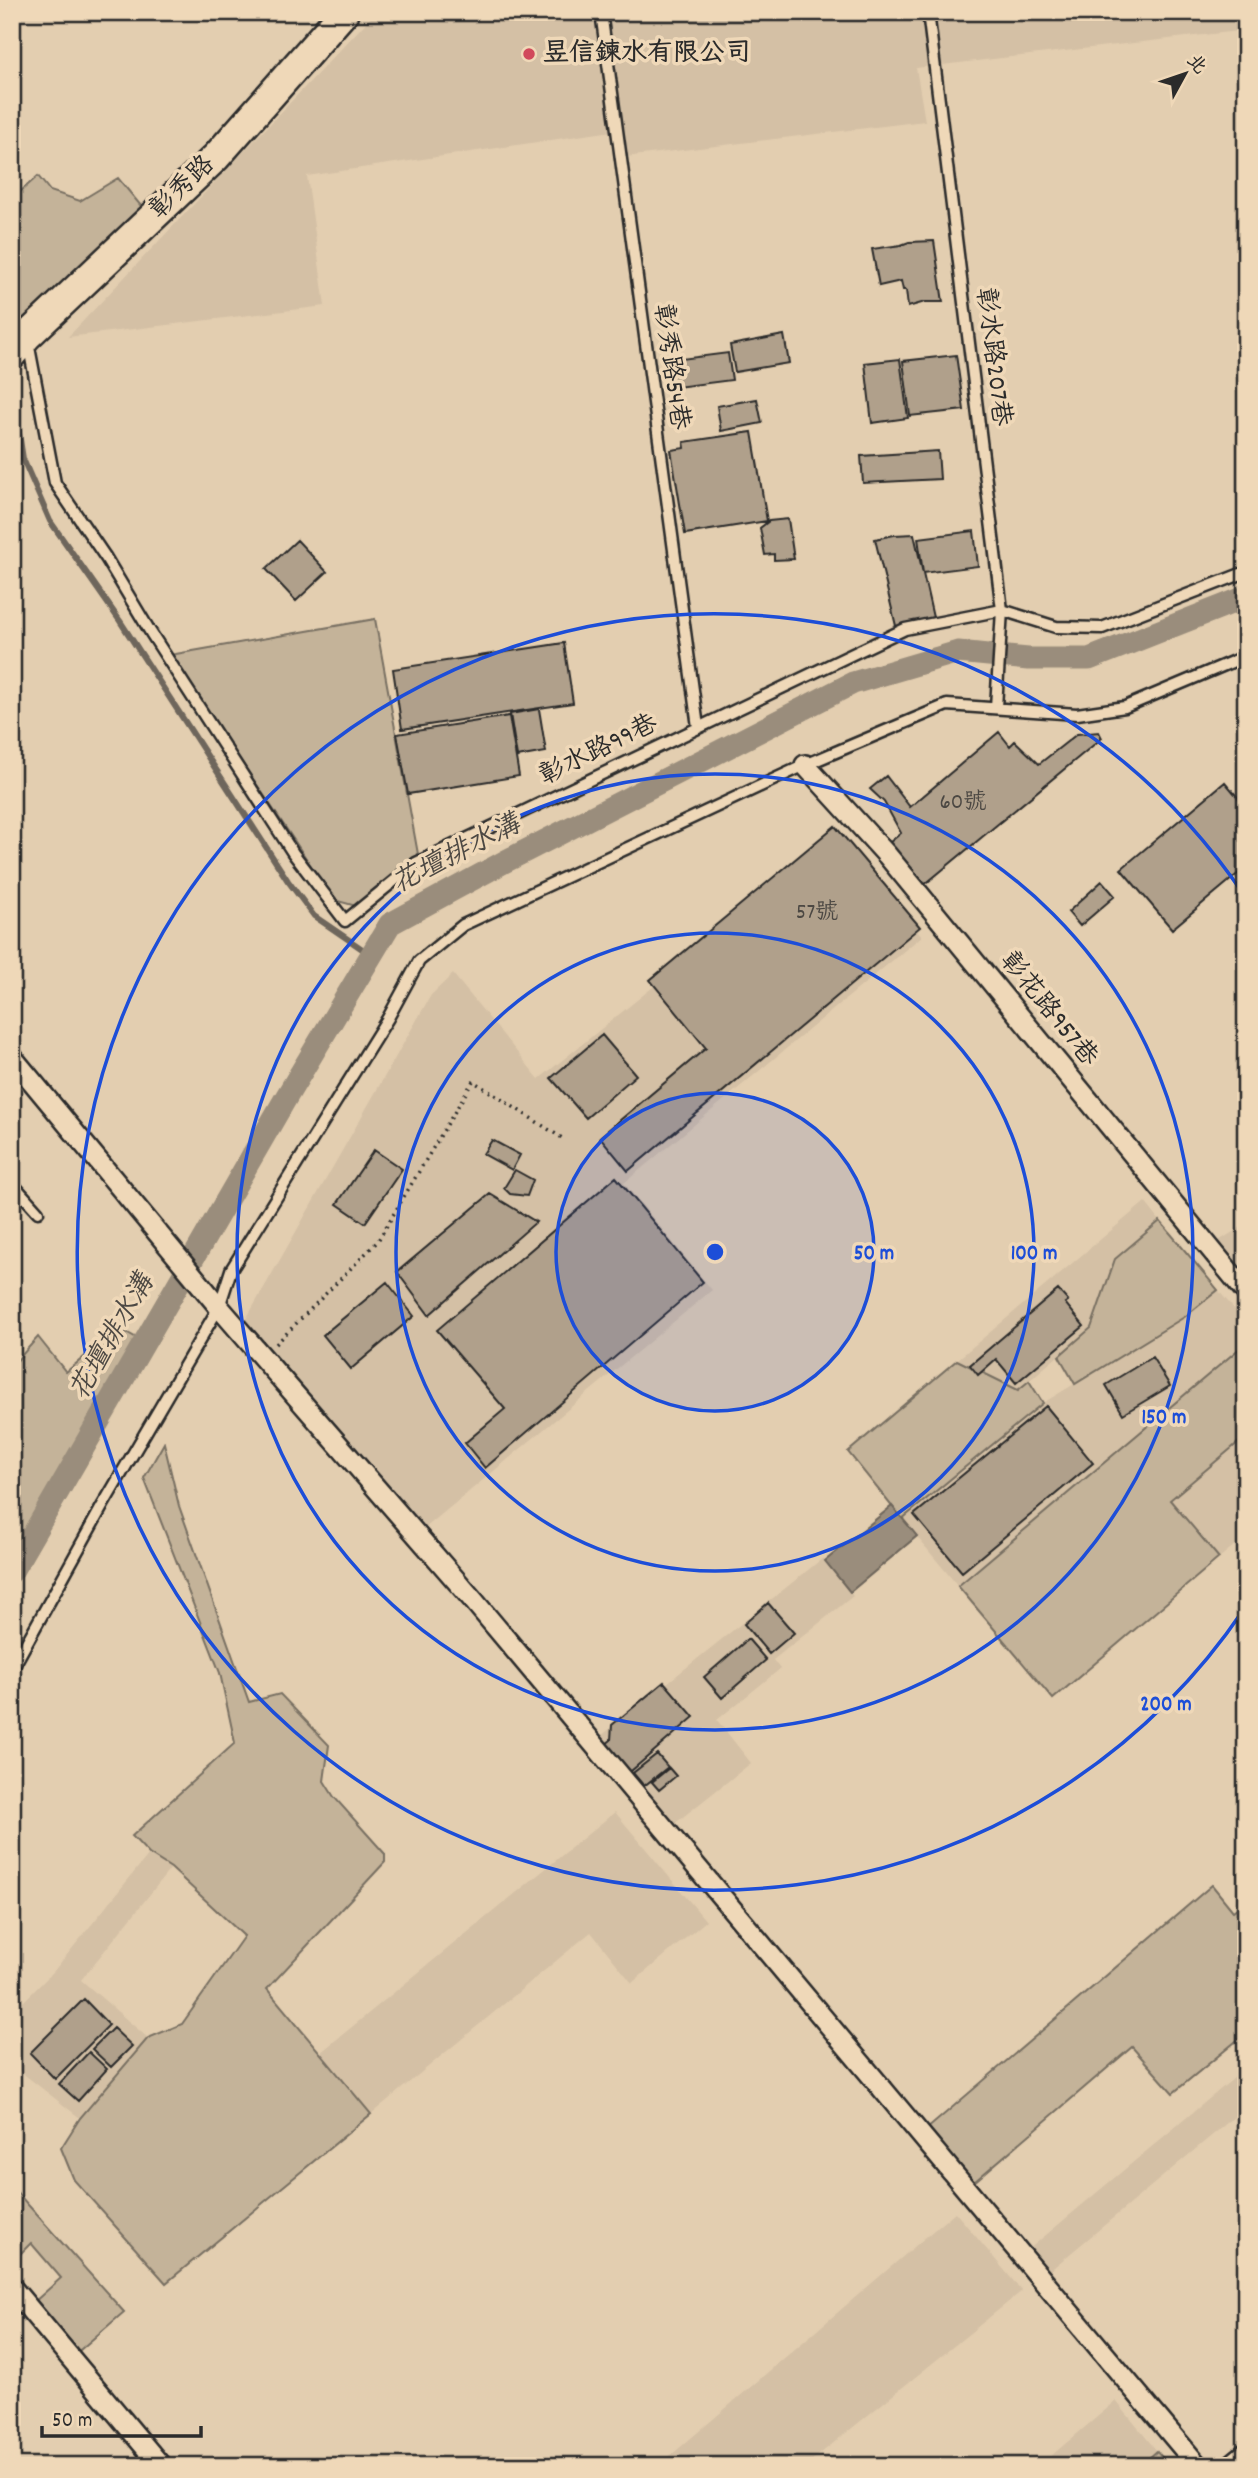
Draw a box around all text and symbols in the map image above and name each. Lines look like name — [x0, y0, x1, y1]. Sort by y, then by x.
place label: 昱信鍊水有限公司 — [543, 36, 751, 73]
north arrow — [1150, 38, 1220, 108]
marker: 昱信鍊水有限公司 — [521, 46, 537, 62]
text: 北 — [1179, 49, 1212, 81]
street label: 彰秀路 — [142, 148, 224, 228]
street label: 彰水路207巷 — [965, 286, 1019, 428]
street label: 彰秀路54巷 — [643, 302, 697, 432]
street label: 彰水路99巷 — [533, 706, 665, 796]
house number: 60號 — [940, 787, 986, 820]
water label: 花壇排水溝 — [386, 805, 530, 906]
house number: 57號 — [796, 897, 838, 930]
street label: 彰花路957巷 — [990, 945, 1106, 1075]
centre of rings — [703, 1240, 727, 1264]
text: 50 m — [854, 1240, 894, 1270]
text: 100 m — [1011, 1240, 1057, 1270]
water label: 花壇排水溝 — [62, 1266, 167, 1409]
text: 150 m — [1141, 1404, 1187, 1434]
text: 200 m — [1140, 1691, 1192, 1721]
scale bar — [42, 2394, 201, 2438]
text: 50 m — [52, 2407, 92, 2437]

